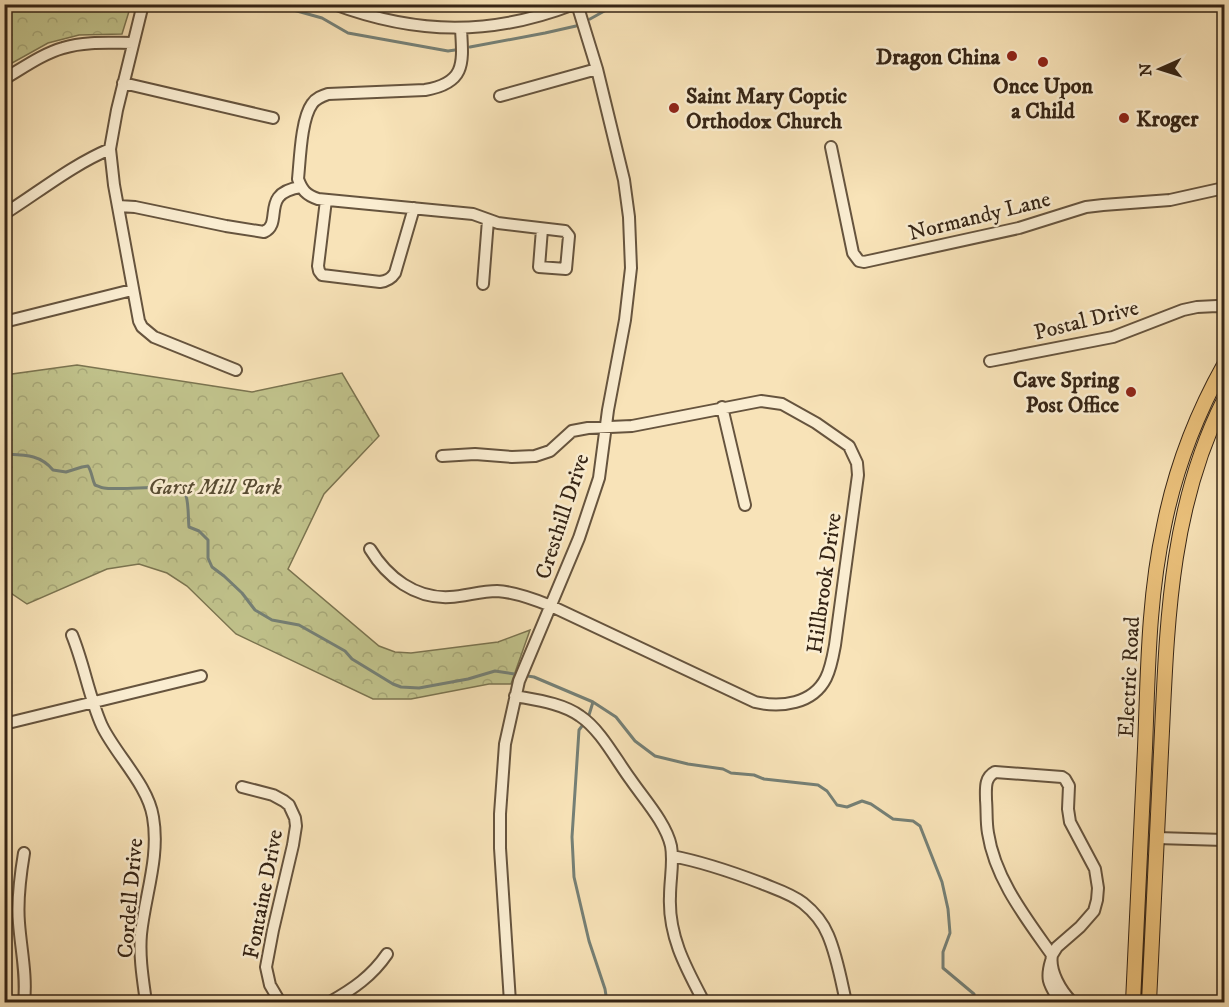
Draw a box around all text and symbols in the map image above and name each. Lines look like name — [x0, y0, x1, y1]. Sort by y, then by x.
north arrow — [1130, 39, 1190, 99]
place label: Dragon China — [876, 44, 1001, 71]
marker: Dragon China — [1005, 49, 1019, 63]
marker: Once Upon a Child — [1036, 55, 1050, 69]
text: N — [1136, 63, 1156, 77]
place label: Once Upon a Child — [993, 73, 1094, 125]
place label: Saint Mary Coptic Orthodox Church — [686, 83, 848, 135]
marker: Saint Mary Coptic Orthodox Church — [667, 101, 681, 115]
place label: Kroger — [1136, 106, 1199, 133]
marker: Kroger — [1117, 111, 1131, 125]
street label: Normandy Lane — [906, 186, 1053, 247]
street label: Postal Drive — [1031, 294, 1142, 347]
place label: Cave Spring Post Office — [1013, 367, 1120, 419]
marker: Cave Spring Post Office — [1124, 385, 1138, 399]
street label: Cresthill Drive — [529, 450, 595, 583]
park label: Garst Mill Park — [148, 474, 283, 501]
street label: Hillbrook Drive — [801, 511, 848, 655]
street label: Electric Road — [1113, 616, 1146, 738]
street label: Fontaine Drive — [238, 827, 289, 961]
street label: Cordell Drive — [112, 837, 149, 959]

